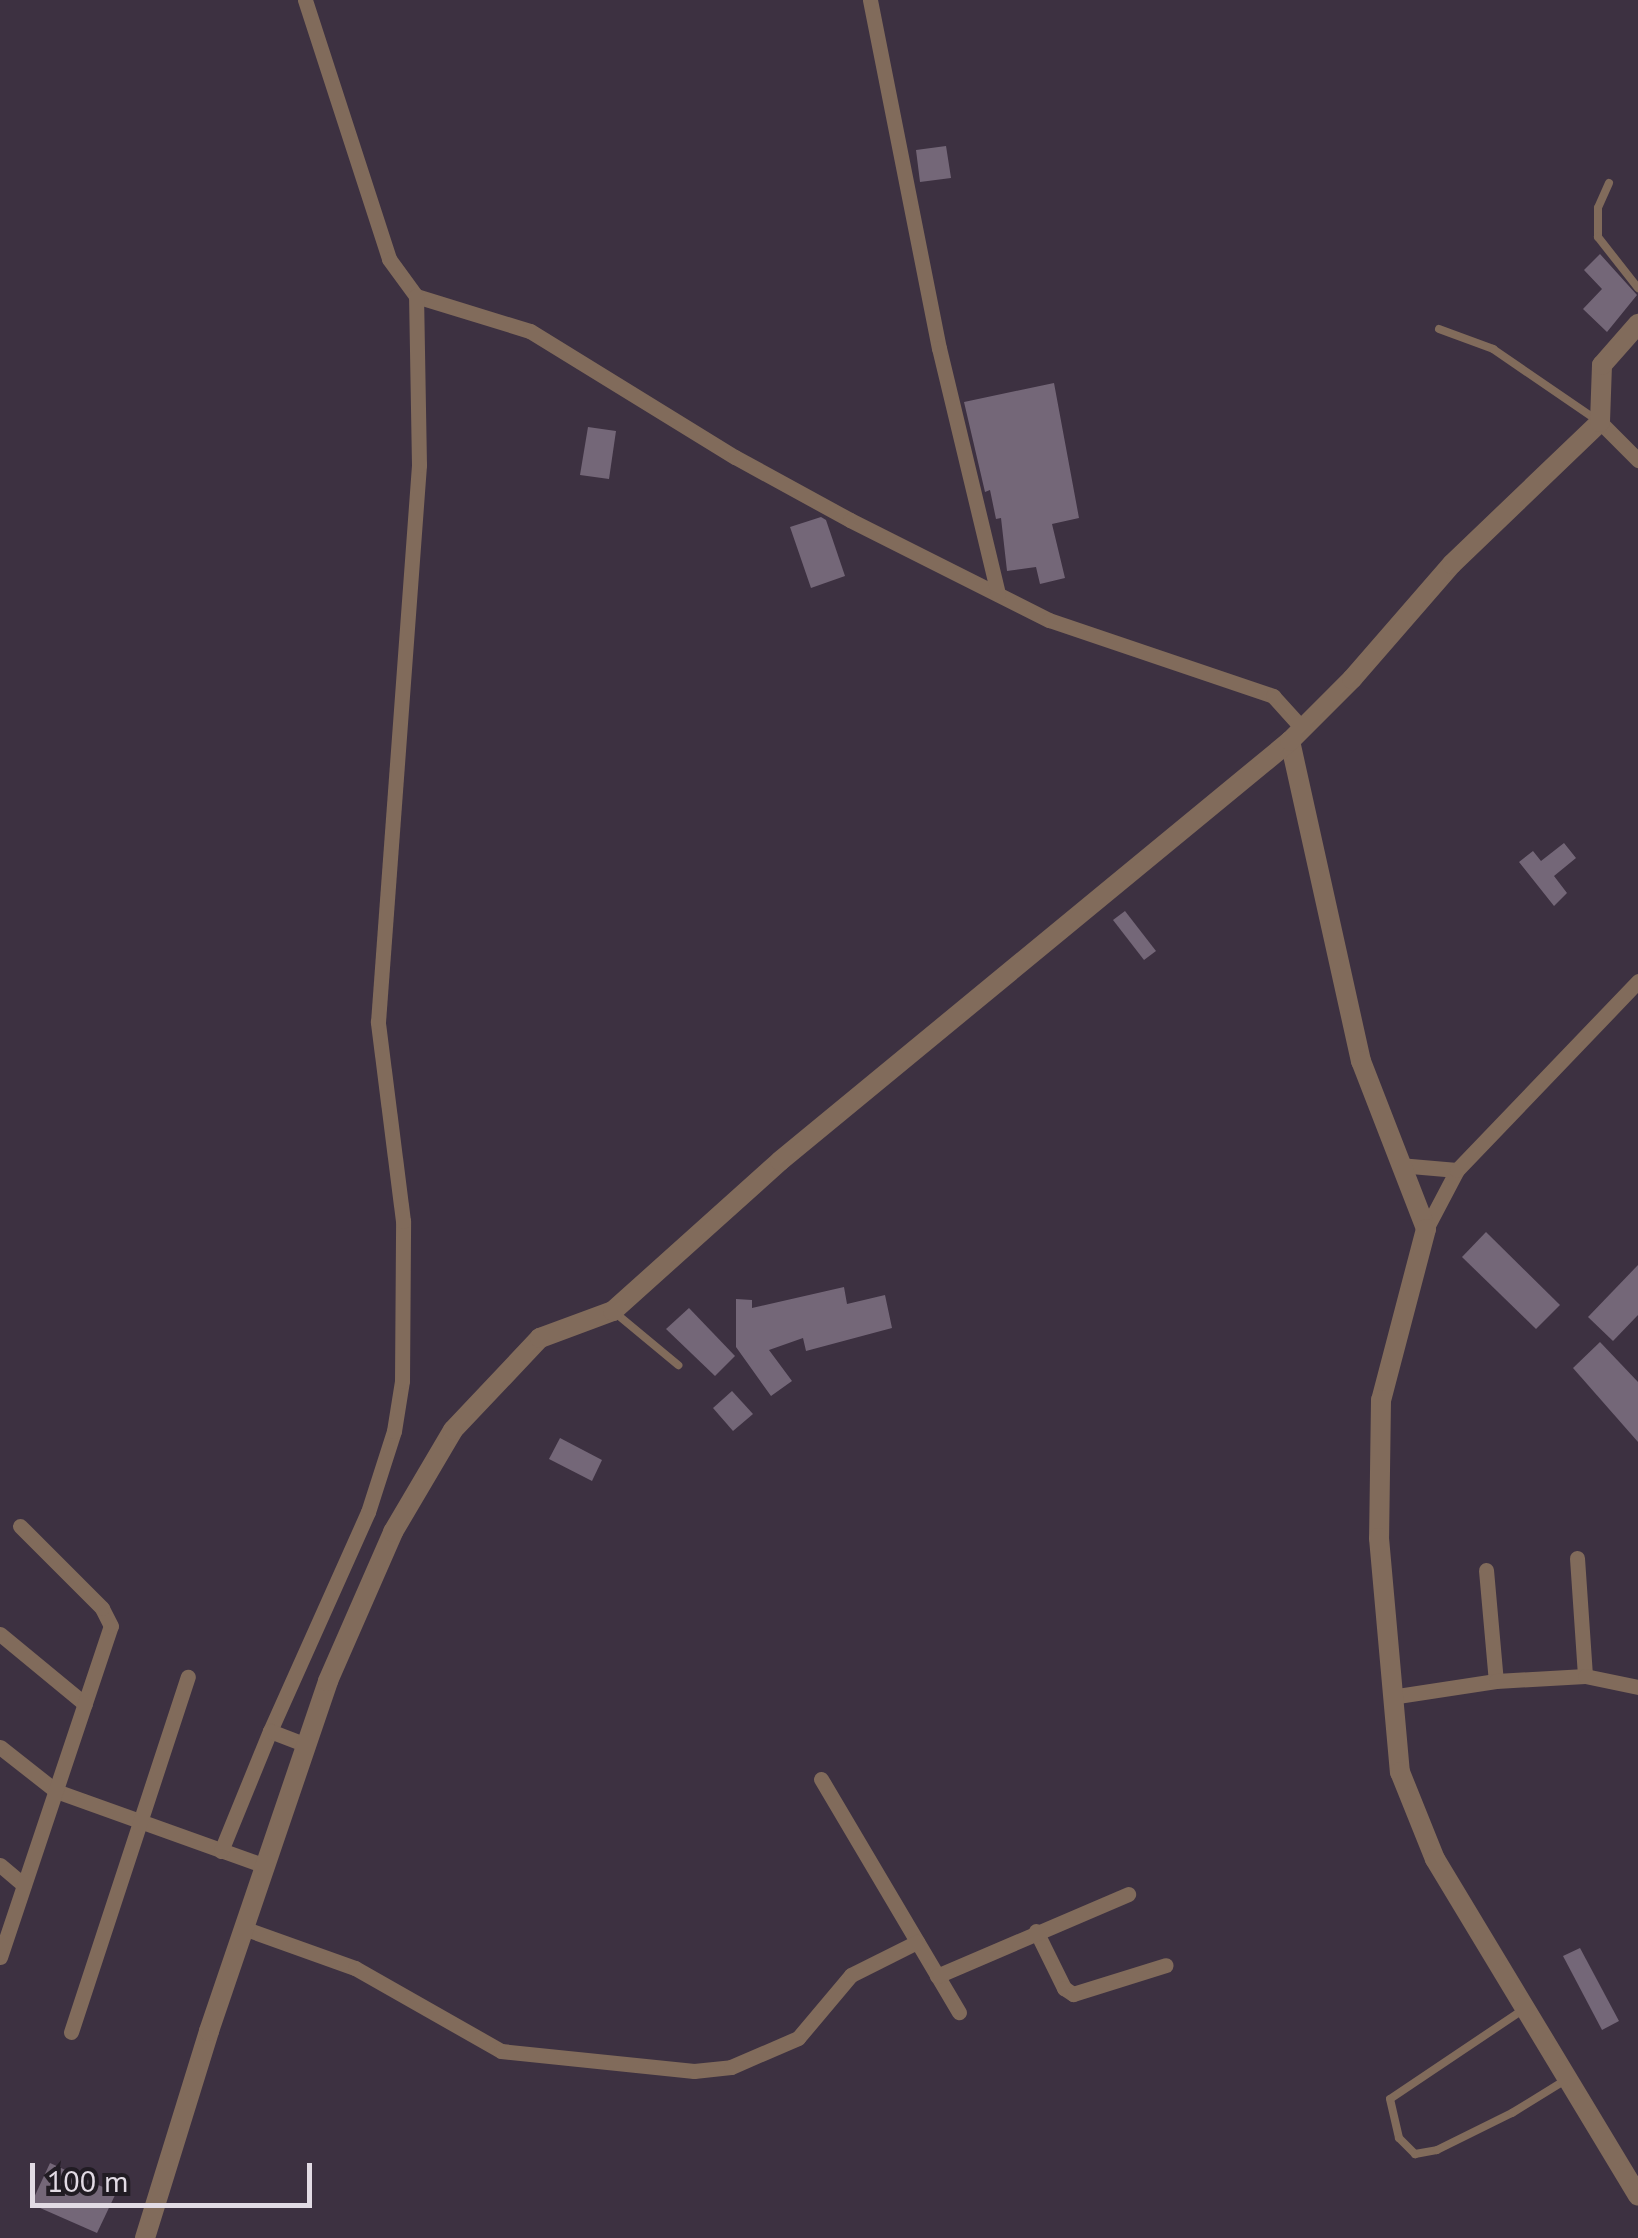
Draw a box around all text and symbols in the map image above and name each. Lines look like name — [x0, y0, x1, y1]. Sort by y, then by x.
scale bar — [35, 2143, 318, 2205]
text: 100 m — [47, 2161, 128, 2200]

